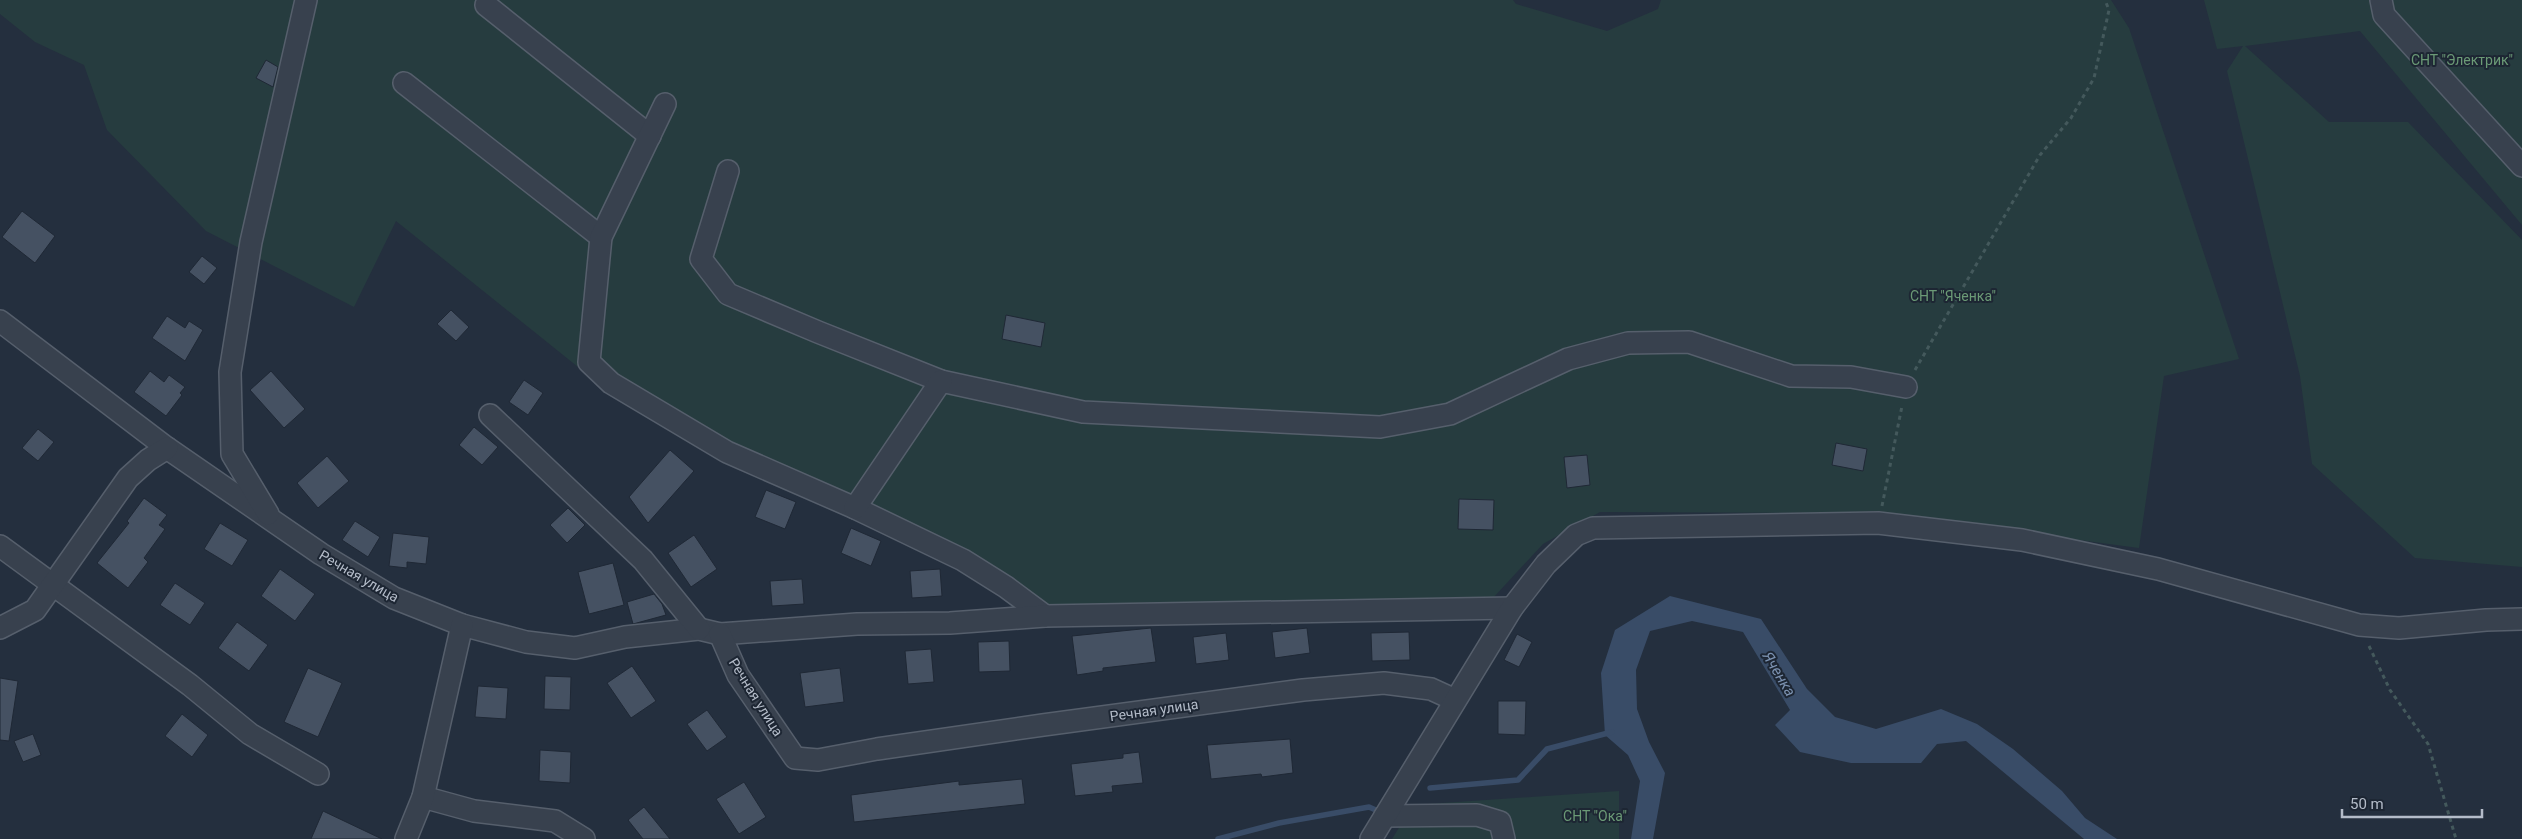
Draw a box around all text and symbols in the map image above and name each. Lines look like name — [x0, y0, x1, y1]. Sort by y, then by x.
park label: СНТ "Электрик" — [2411, 52, 2513, 68]
park label: СНТ "Яченка" — [1910, 288, 1996, 304]
street label: Речная улица — [316, 547, 402, 605]
water label: Яченка — [1758, 647, 1799, 700]
street label: Речная улица — [726, 655, 786, 739]
street label: Речная улица — [1109, 696, 1199, 724]
scale bar — [2342, 786, 2482, 818]
text: 50 m — [2350, 795, 2384, 813]
park label: СНТ "Ока" — [1563, 808, 1627, 824]

